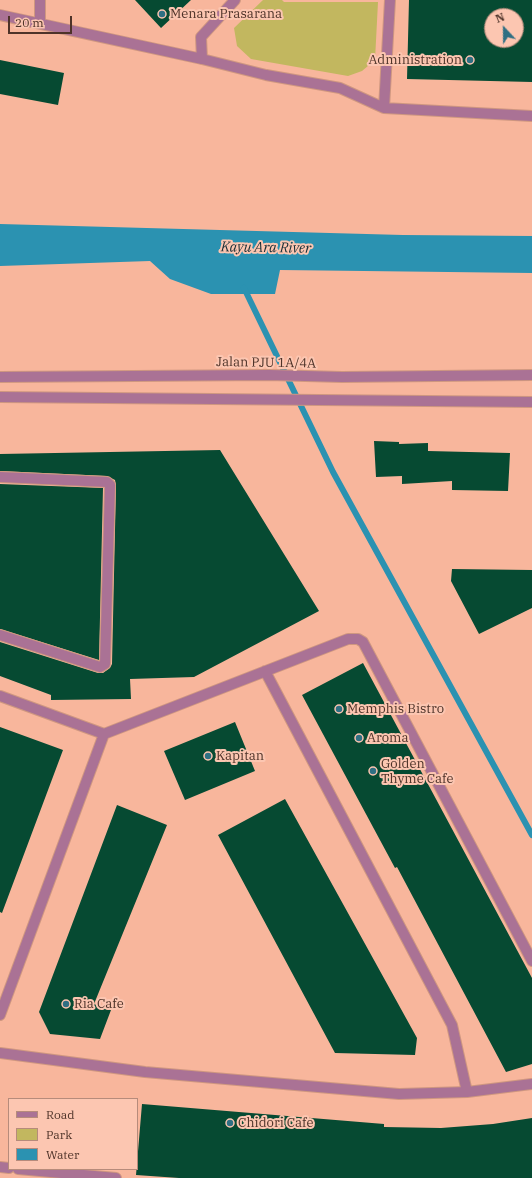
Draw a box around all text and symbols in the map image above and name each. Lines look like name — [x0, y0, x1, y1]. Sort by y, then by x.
place label: Menara Prasarana — [170, 6, 282, 22]
scale bar — [10, 8, 74, 34]
north arrow — [484, 8, 524, 48]
marker: Menara Prasarana — [157, 9, 167, 19]
text: N — [493, 10, 507, 26]
text: 20 m — [15, 15, 44, 30]
place label: Administration — [368, 52, 462, 68]
marker: Administration — [465, 55, 475, 65]
water label: Kayu Ara River — [221, 239, 311, 257]
street label: Jalan PJU 1A/4A — [216, 354, 316, 372]
place label: Memphis Bistro — [347, 701, 444, 717]
marker: Memphis Bistro — [334, 704, 344, 714]
place label: Aroma — [367, 730, 408, 746]
marker: Aroma — [354, 733, 364, 743]
place label: Kapitan — [216, 748, 264, 764]
marker: Kapitan — [203, 751, 213, 761]
place label: Golden Thyme Cafe — [381, 756, 453, 787]
marker: Golden Thyme Cafe — [368, 766, 378, 776]
place label: Ria Cafe — [74, 996, 124, 1012]
marker: Ria Cafe — [61, 999, 71, 1009]
legend — [8, 1098, 138, 1170]
text: Road — [46, 1107, 75, 1122]
place label: Chidori Cafe — [238, 1115, 313, 1131]
marker: Chidori Cafe — [225, 1118, 235, 1128]
text: Park — [46, 1127, 72, 1142]
text: Water — [46, 1147, 79, 1162]

